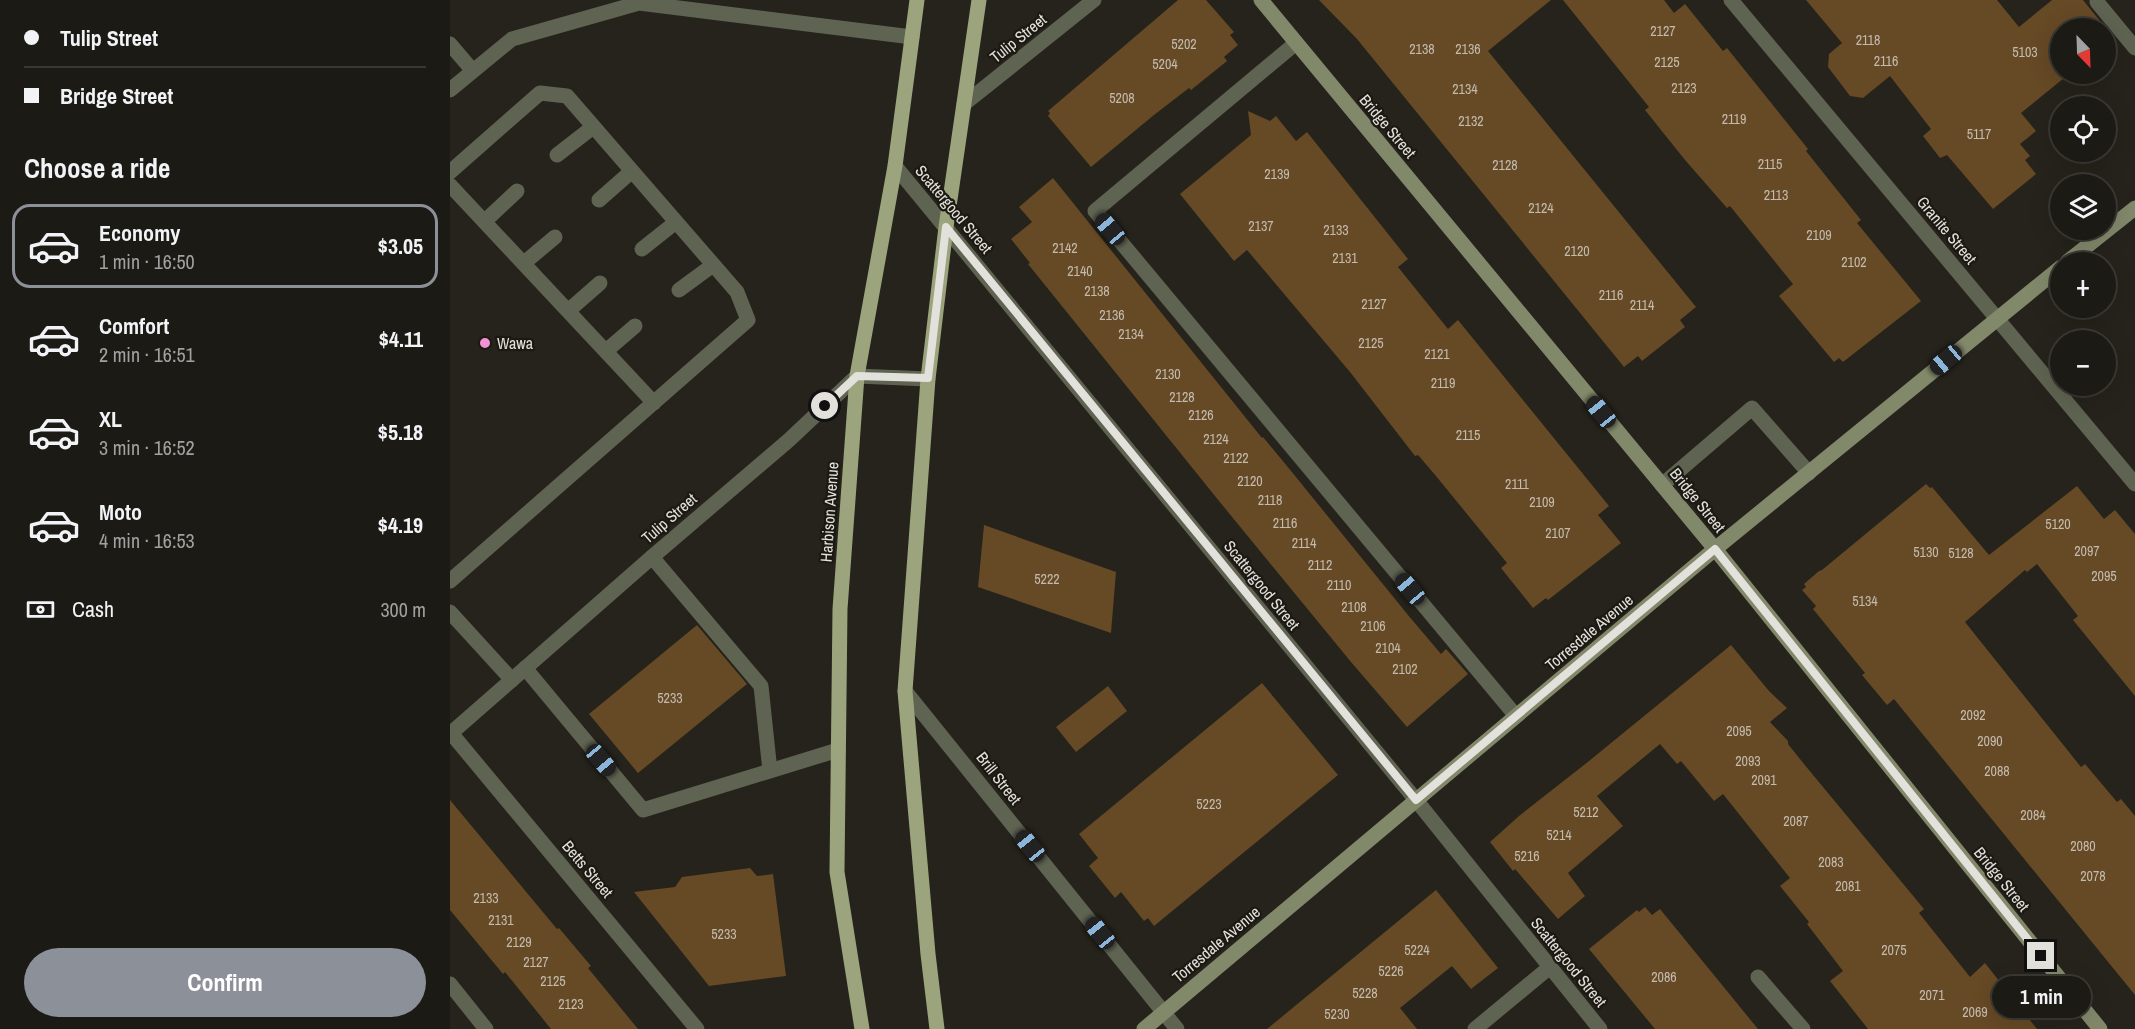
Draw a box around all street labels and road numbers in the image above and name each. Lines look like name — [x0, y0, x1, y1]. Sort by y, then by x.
street label: Tulip Street — [985, 8, 1051, 68]
street label: Bridge Street — [1355, 89, 1422, 163]
street label: Scattergood Street — [910, 160, 998, 258]
street label: Granite Street — [1912, 191, 1982, 269]
street label: Harbison Avenue — [815, 461, 843, 563]
street label: Bridge Street — [1665, 463, 1731, 537]
street label: Tulip Street — [637, 488, 702, 548]
street label: Scattergood Street — [1219, 536, 1305, 635]
street label: Torresdale Avenue — [1540, 589, 1638, 675]
street label: Brill Street — [971, 747, 1027, 809]
street label: Betts Street — [558, 836, 619, 903]
street label: Bridge Street — [1969, 842, 2035, 916]
street label: Torresdale Avenue — [1167, 901, 1265, 987]
street label: Scattergood Street — [1526, 913, 1612, 1012]

